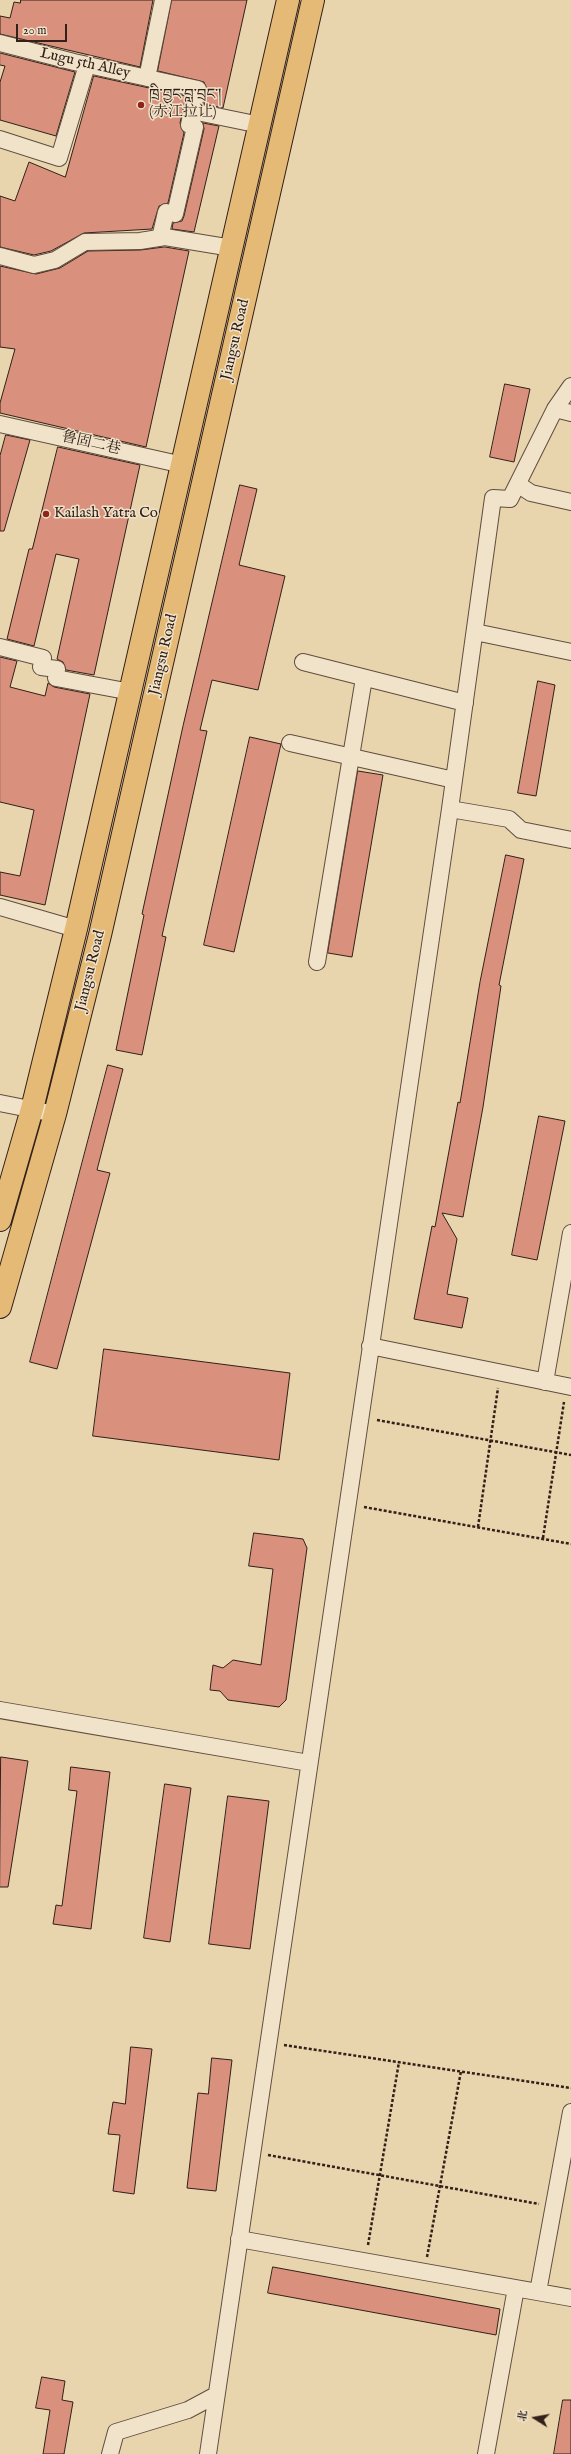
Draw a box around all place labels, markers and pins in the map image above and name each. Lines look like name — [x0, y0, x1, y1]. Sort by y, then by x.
place label: ཁྲི་བྱང་བླ་བྲང་། (赤江拉让) — [149, 87, 222, 122]
marker: ཁྲི་བྱང་བླ་བྲང་། (赤江拉让) — [136, 100, 146, 110]
place label: Kailash Yatra Co — [54, 505, 158, 523]
marker: Kailash Yatra Co — [41, 509, 51, 519]

